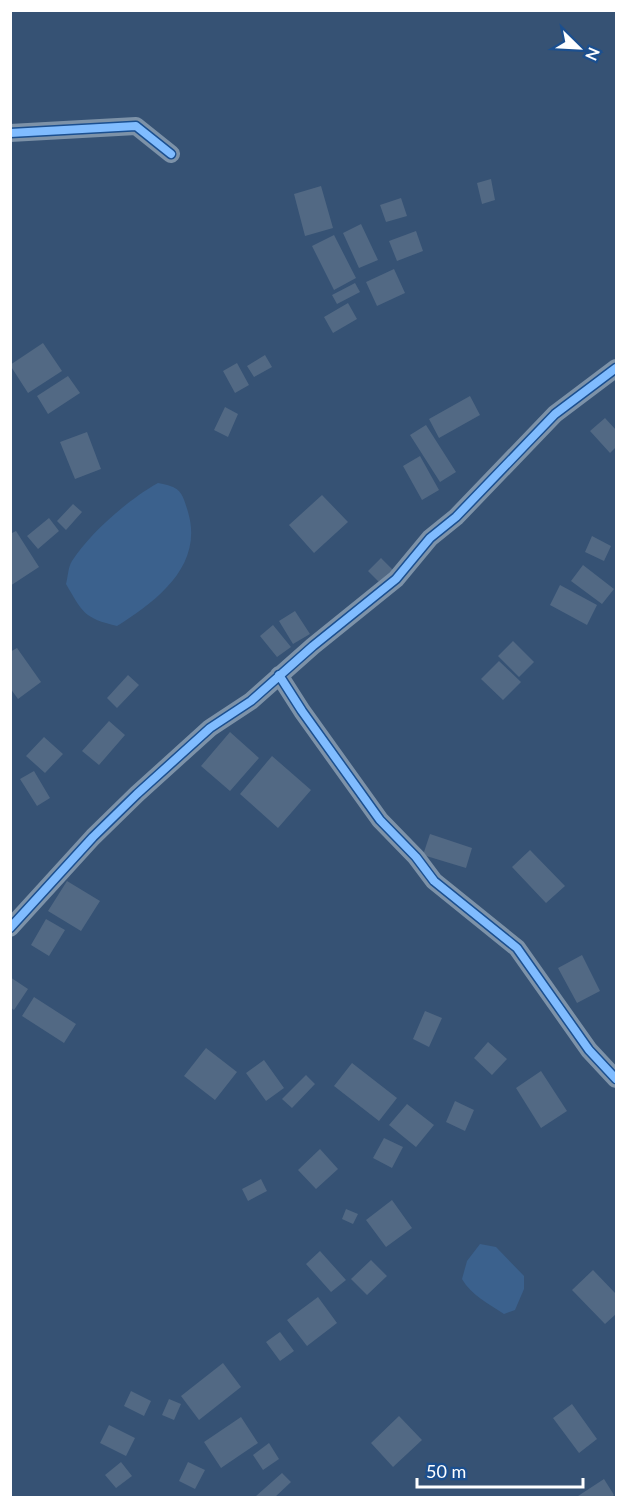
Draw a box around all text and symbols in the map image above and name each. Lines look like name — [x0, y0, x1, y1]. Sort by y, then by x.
north arrow — [549, 18, 609, 78]
text: N — [582, 45, 604, 64]
scale bar — [417, 1451, 584, 1489]
text: 50 m — [426, 1460, 466, 1482]

